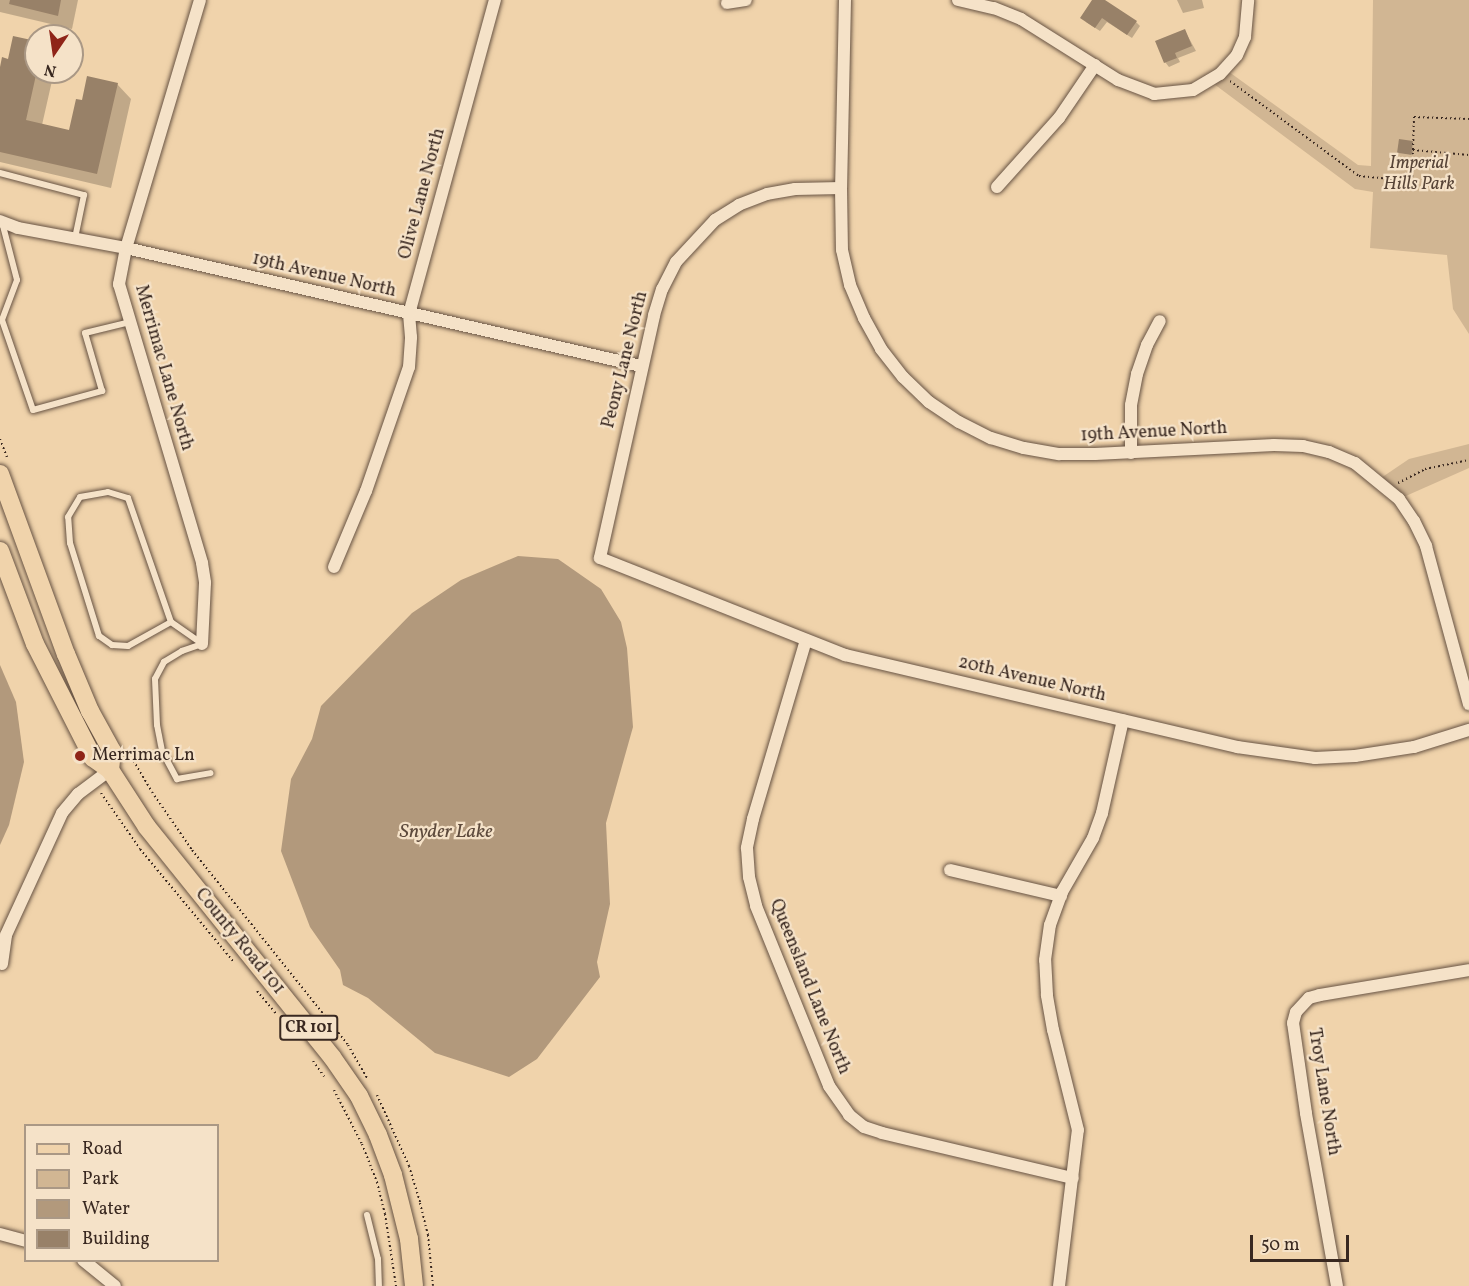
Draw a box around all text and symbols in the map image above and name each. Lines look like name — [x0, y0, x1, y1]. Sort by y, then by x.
north arrow — [24, 24, 84, 84]
text: N — [42, 58, 59, 82]
street label: Olive Lane North — [395, 126, 451, 262]
park label: Imperial Hills Park — [1383, 154, 1455, 196]
street label: 19th Avenue North — [250, 249, 398, 303]
street label: Merrimac Lane North — [129, 283, 197, 453]
street label: Peony Lane North — [598, 289, 654, 431]
street label: 19th Avenue North — [1080, 418, 1228, 448]
street label: 20th Avenue North — [956, 652, 1108, 708]
place label: Merrimac Ln — [92, 745, 195, 767]
marker: Merrimac Ln — [73, 749, 87, 763]
water label: Snyder Lake — [399, 820, 493, 844]
street label: County Road 101 — [189, 884, 289, 1000]
street label: Queensland Lane North — [764, 896, 854, 1078]
road number: CR 101 — [279, 1015, 339, 1041]
street label: Troy Lane North — [1302, 1026, 1344, 1158]
legend — [24, 1124, 219, 1262]
text: Road — [82, 1137, 123, 1162]
text: Park — [82, 1167, 119, 1192]
text: Water — [82, 1197, 130, 1222]
scale bar — [1253, 1223, 1352, 1261]
text: Building — [82, 1227, 150, 1252]
text: 50 m — [1261, 1233, 1300, 1258]

